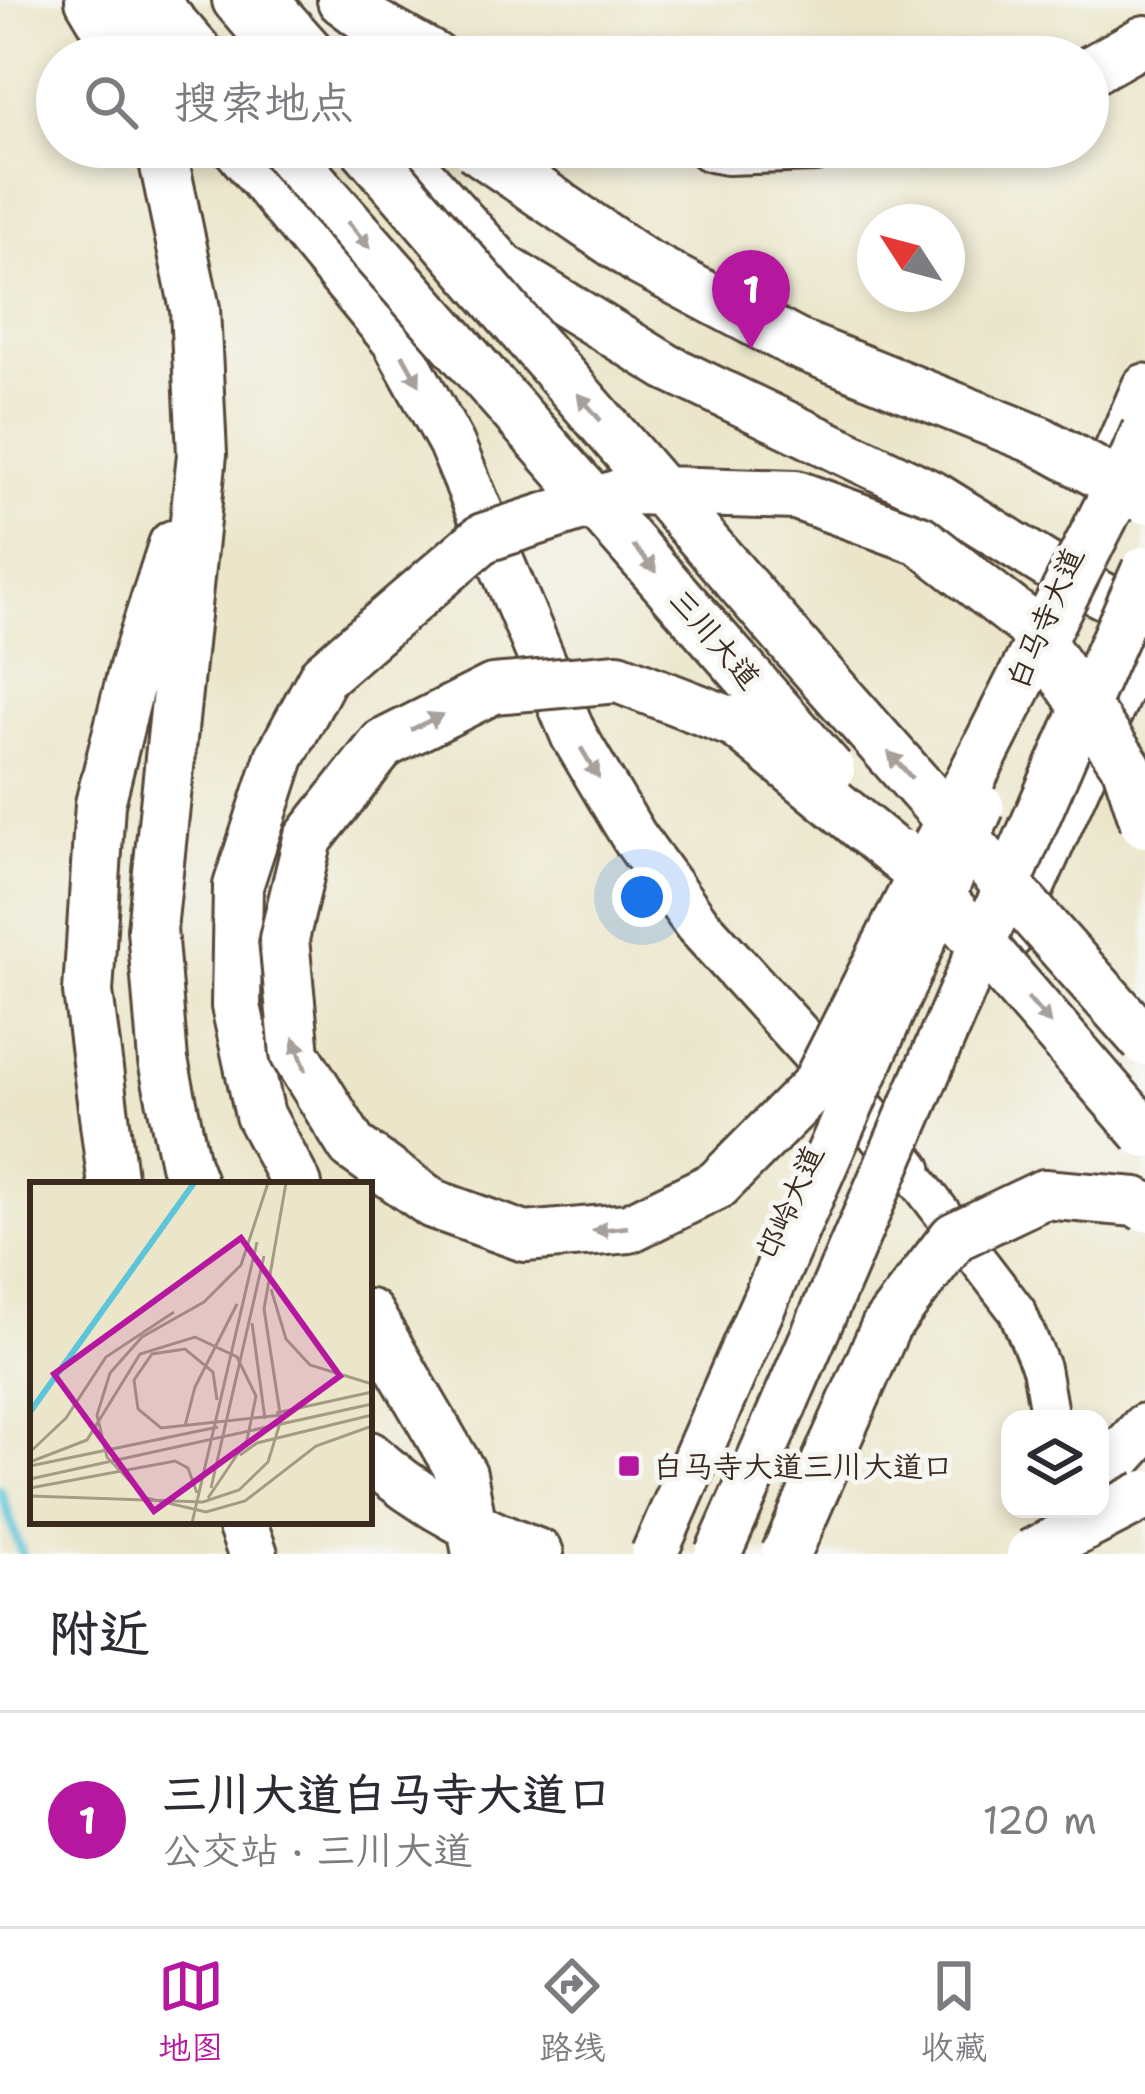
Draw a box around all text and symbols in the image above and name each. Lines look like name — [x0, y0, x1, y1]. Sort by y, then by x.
search box — [36, 36, 1109, 168]
icon: search — [78, 69, 144, 135]
text: 搜索地点 — [174, 72, 354, 132]
north arrow — [857, 204, 965, 312]
one-way arrow — [345, 220, 372, 250]
pin: 1 — [712, 250, 790, 349]
one-way arrow — [400, 353, 421, 388]
one-way arrow — [576, 392, 603, 422]
street label: 白马寺大道 — [997, 541, 1093, 695]
one-way arrow — [631, 544, 658, 574]
street label: 三川大道 — [660, 580, 770, 698]
one-way arrow — [410, 712, 445, 732]
one-way arrow — [579, 746, 600, 780]
one-way arrow — [888, 750, 914, 780]
your location — [612, 867, 672, 927]
one-way arrow — [1025, 996, 1052, 1026]
one-way arrow — [290, 1035, 308, 1071]
street label: 邙岭大道 — [747, 1139, 833, 1265]
inset map — [30, 1182, 372, 1524]
one-way arrow — [591, 1220, 629, 1239]
map controls — [1001, 1410, 1109, 1518]
button: layers — [1001, 1410, 1109, 1518]
place label: 白马寺大道三川大道口 — [653, 1446, 953, 1487]
marker: 白马寺大道三川大道口 — [616, 1453, 642, 1479]
text: 附近 — [48, 1599, 150, 1667]
text: 三川大道白马寺大道口 — [162, 1764, 612, 1824]
text: 1 — [78, 1794, 96, 1846]
text: 120 m — [982, 1794, 1097, 1846]
text: 公交站 · 三川大道 — [162, 1824, 473, 1876]
tab: 地图 — [158, 1953, 224, 2070]
tab: 路线 — [539, 1953, 605, 2070]
tab: 收藏 — [921, 1953, 987, 2070]

